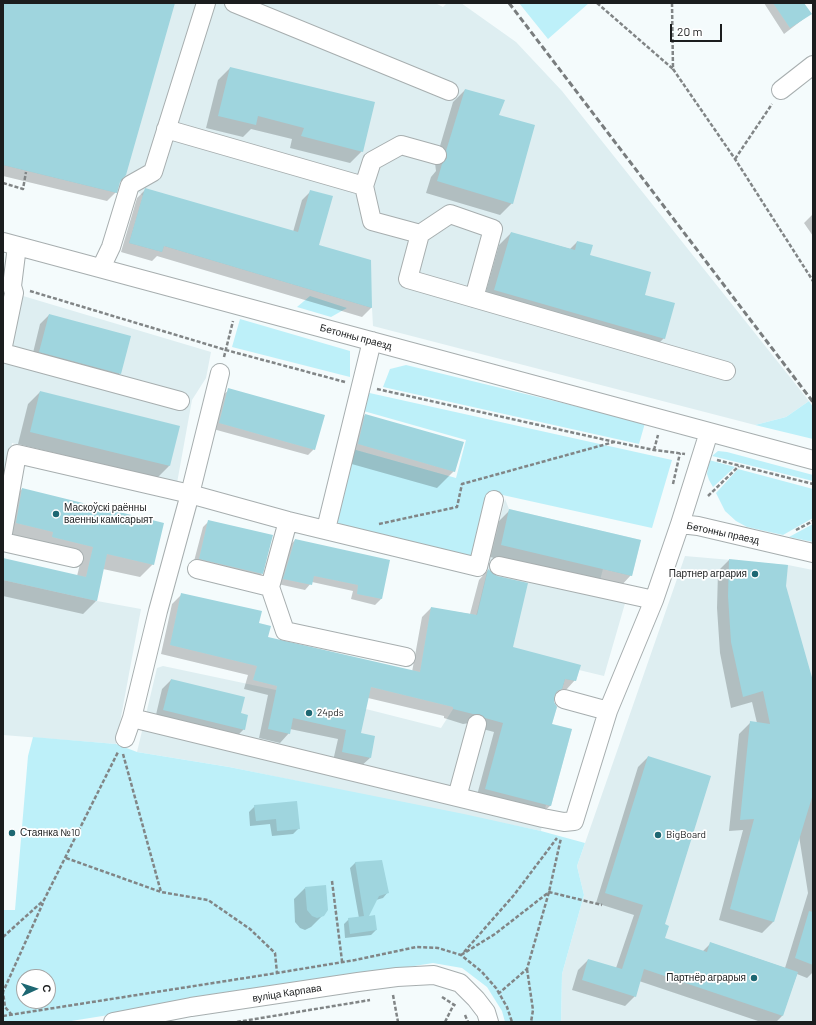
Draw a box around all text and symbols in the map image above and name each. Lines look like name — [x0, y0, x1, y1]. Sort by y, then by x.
scale bar — [672, 16, 724, 42]
text: 20 m — [677, 24, 703, 38]
street label: Бетонны праезд — [319, 322, 393, 352]
place label: Маскоўскі раённы ваенны камісарыят — [64, 502, 153, 526]
marker: Маскоўскі раённы ваенны камісарыят — [51, 509, 61, 519]
street label: Бетонны праезд — [685, 519, 761, 547]
place label: Партнер агрария — [669, 568, 747, 580]
marker: Партнер агрария — [750, 569, 760, 579]
place label: 24pds — [317, 707, 344, 719]
marker: 24pds — [304, 708, 314, 718]
place label: Стаянка №10 — [20, 827, 80, 839]
marker: Стаянка №10 — [7, 828, 17, 838]
place label: BigBoard — [666, 829, 706, 841]
marker: BigBoard — [653, 830, 663, 840]
north arrow — [16, 969, 56, 1009]
place label: Партнёр аграрыя — [666, 972, 746, 984]
marker: Партнёр аграрыя — [749, 973, 759, 983]
street label: вуліца Карпава — [252, 982, 322, 1004]
text: С — [41, 984, 54, 993]

